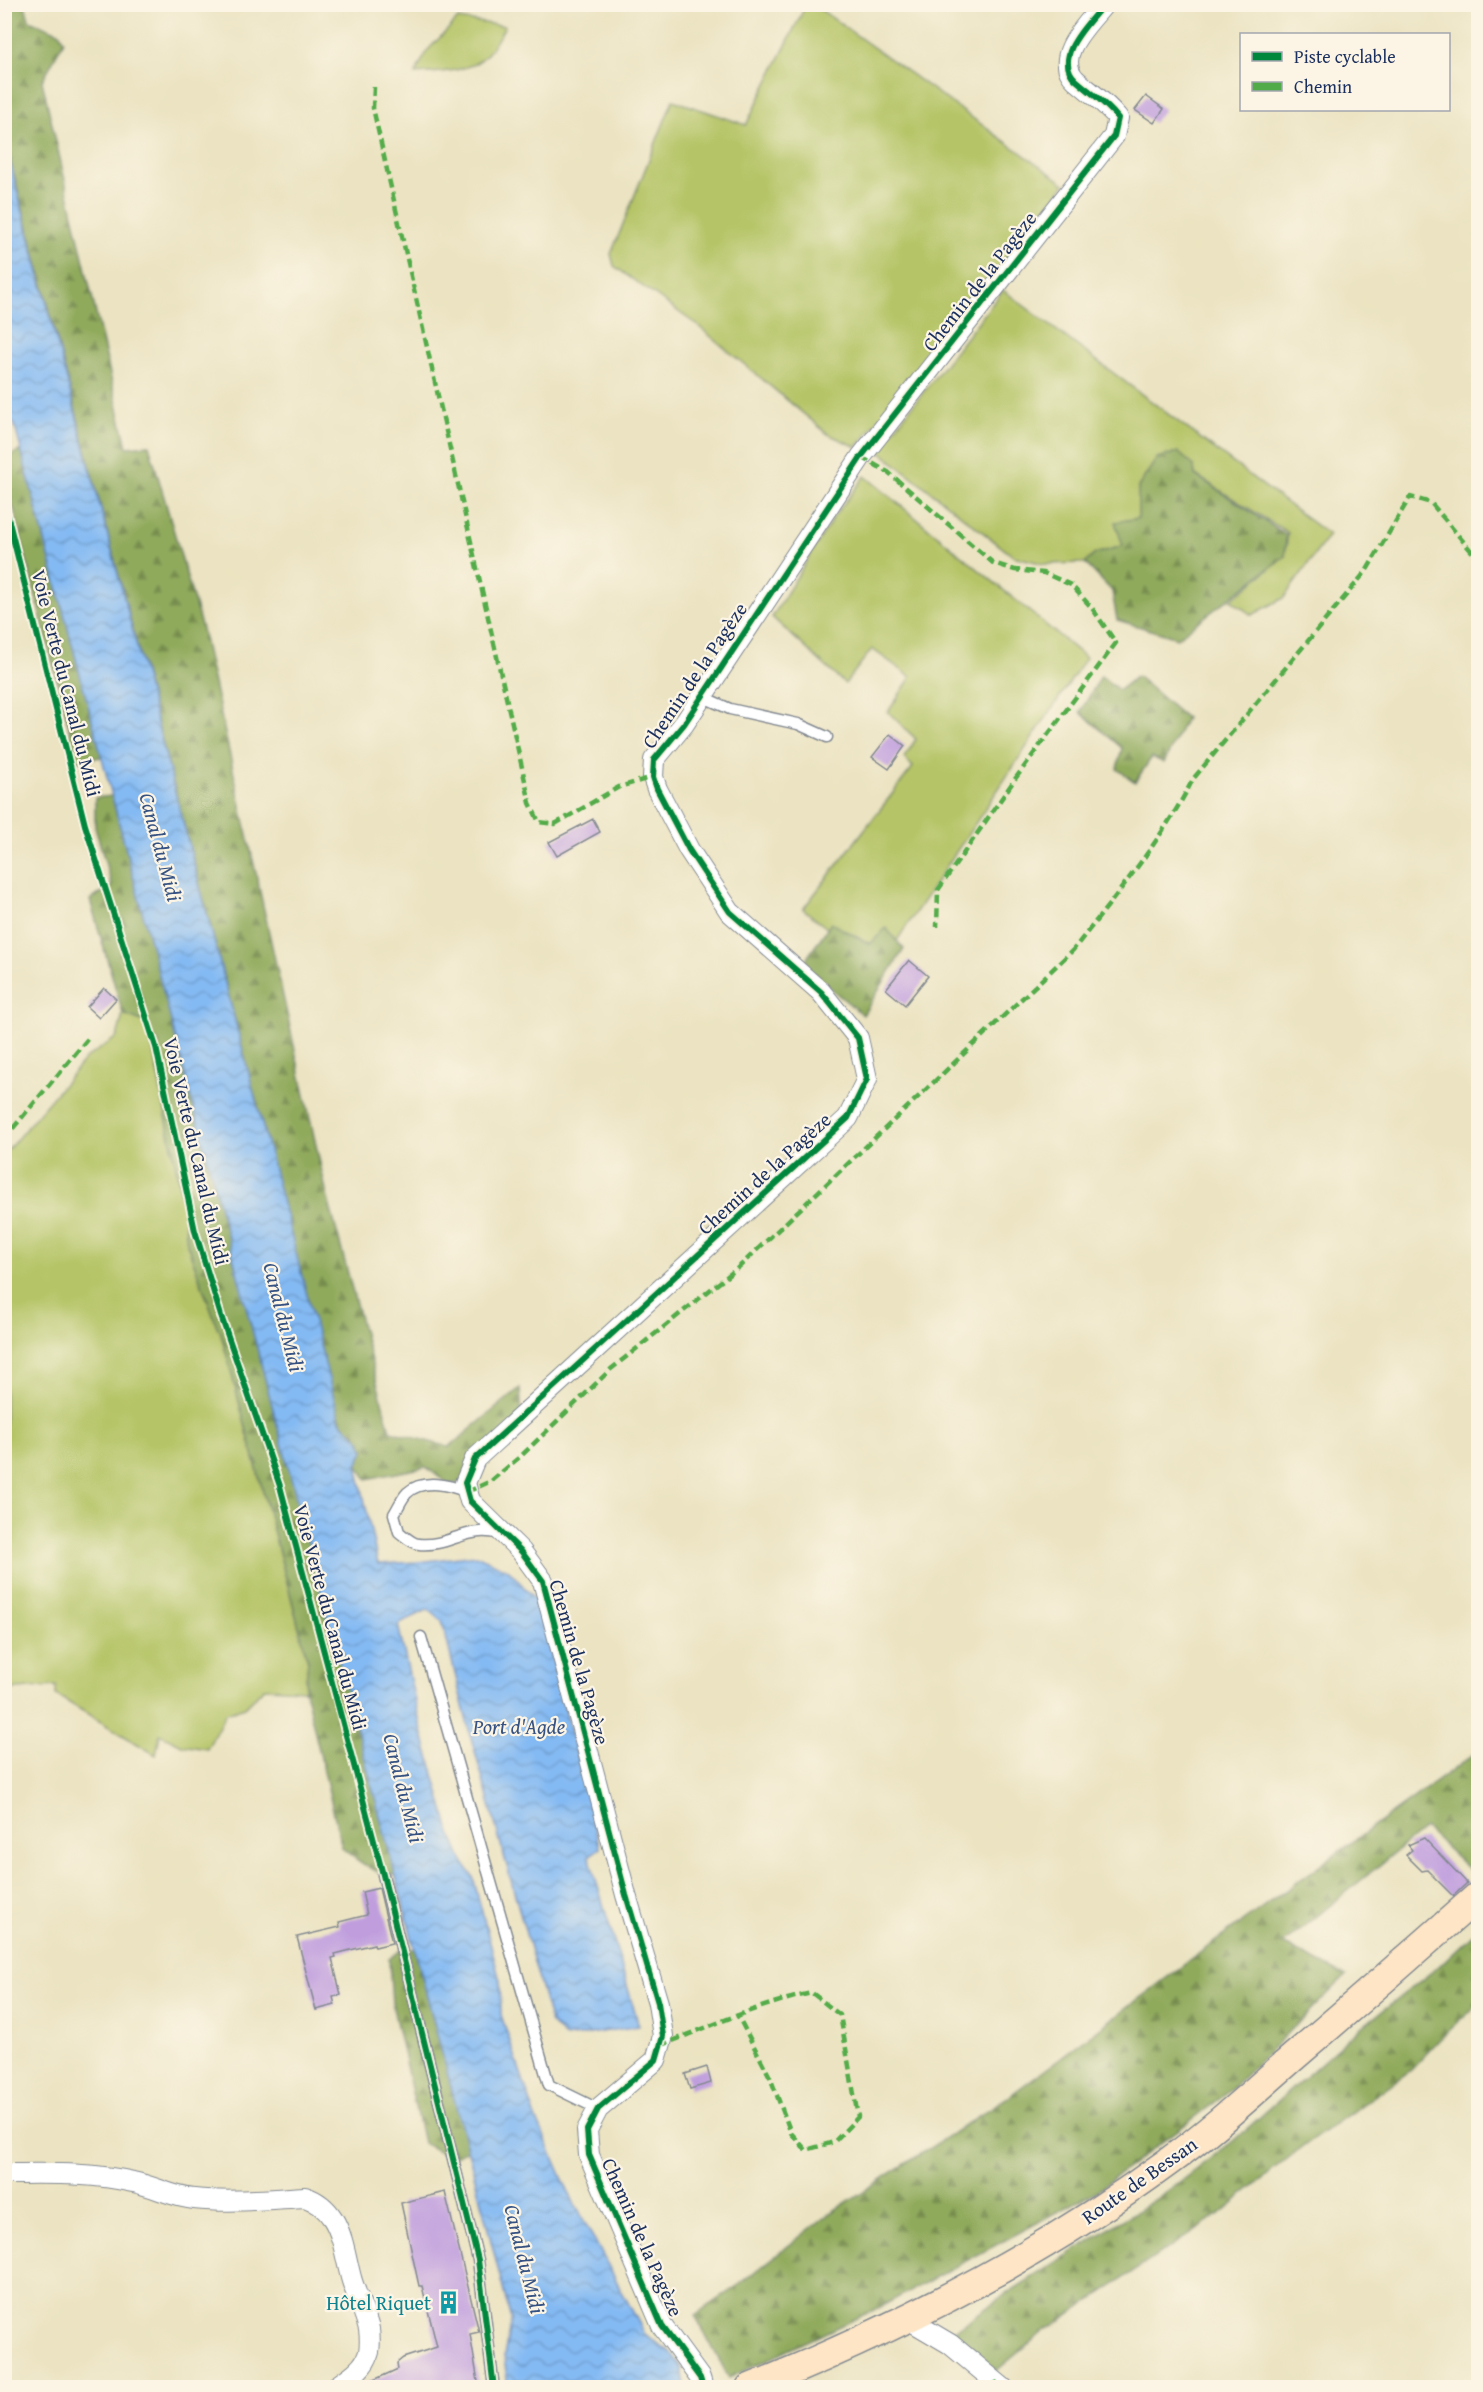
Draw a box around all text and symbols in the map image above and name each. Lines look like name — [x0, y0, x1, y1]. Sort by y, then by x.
legend — [1240, 33, 1450, 111]
text: Piste cyclable — [1294, 43, 1396, 70]
text: Chemin — [1294, 73, 1352, 100]
street label: Chemin de la Pagèze — [915, 205, 1043, 357]
street label: Voie Verte du Canal du Midi — [25, 566, 109, 800]
street label: Chemin de la Pagèze — [634, 596, 754, 754]
water label: Canal du Midi — [132, 789, 191, 905]
street label: Voie Verte du Canal du Midi — [157, 1034, 237, 1268]
street label: Chemin de la Pagèze — [691, 1105, 837, 1241]
water label: Canal du Midi — [255, 1259, 313, 1375]
street label: Voie Verte du Canal du Midi — [287, 1501, 375, 1734]
street label: Chemin de la Pagèze — [543, 1576, 617, 1748]
water label: Port d'Agde — [472, 1711, 565, 1742]
water label: Canal du Midi — [375, 1730, 433, 1846]
street label: Route de Bessan — [1075, 2129, 1203, 2231]
street label: Chemin de la Pagèze — [595, 2153, 691, 2321]
water label: Canal du Midi — [496, 2201, 554, 2317]
place label: Hôtel Riquet — [326, 2288, 431, 2317]
building icon: Hôtel Riquet — [436, 2289, 462, 2315]

